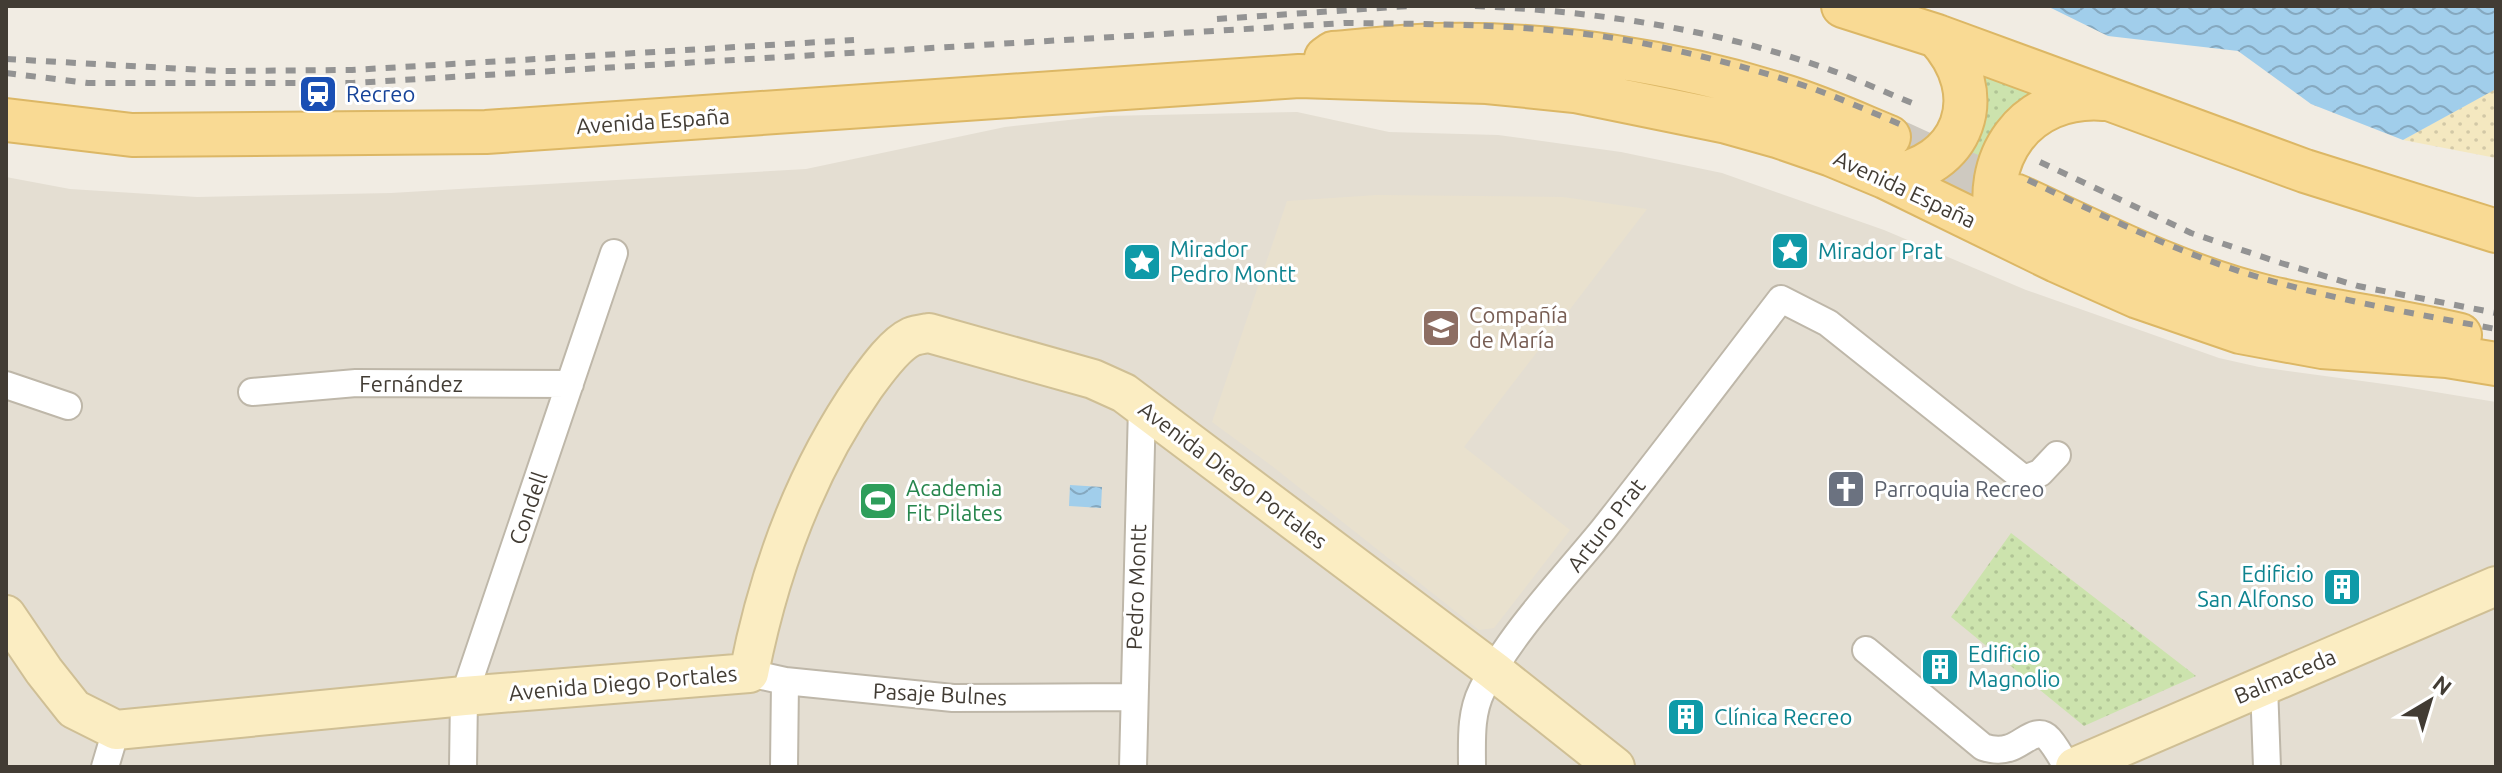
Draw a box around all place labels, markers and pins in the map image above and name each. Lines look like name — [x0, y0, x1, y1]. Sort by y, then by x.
station icon: Recreo — [297, 73, 339, 115]
place label: Recreo — [346, 81, 415, 106]
place icon: Mirador Prat — [1769, 230, 1811, 272]
place label: Mirador Pedro Montt — [1170, 236, 1296, 286]
place label: Mirador Prat — [1818, 238, 1943, 263]
place icon: Mirador Pedro Montt — [1121, 241, 1163, 283]
place label: Compañía de María — [1469, 302, 1568, 352]
school or university icon: Compañía de María — [1420, 307, 1462, 349]
church icon: Parroquia Recreo — [1825, 468, 1867, 510]
place label: Academia Fit Pilates — [906, 475, 1003, 525]
place label: Parroquia Recreo — [1874, 476, 2044, 501]
sports icon: Academia Fit Pilates — [857, 480, 899, 522]
place label: Edificio San Alfonso — [2197, 561, 2314, 611]
building icon: Edificio San Alfonso — [2321, 566, 2363, 608]
place label: Edificio Magnolio — [1968, 641, 2061, 691]
building icon: Edificio Magnolio — [1919, 646, 1961, 688]
building icon: Clínica Recreo — [1665, 696, 1707, 738]
place label: Clínica Recreo — [1714, 704, 1852, 729]

